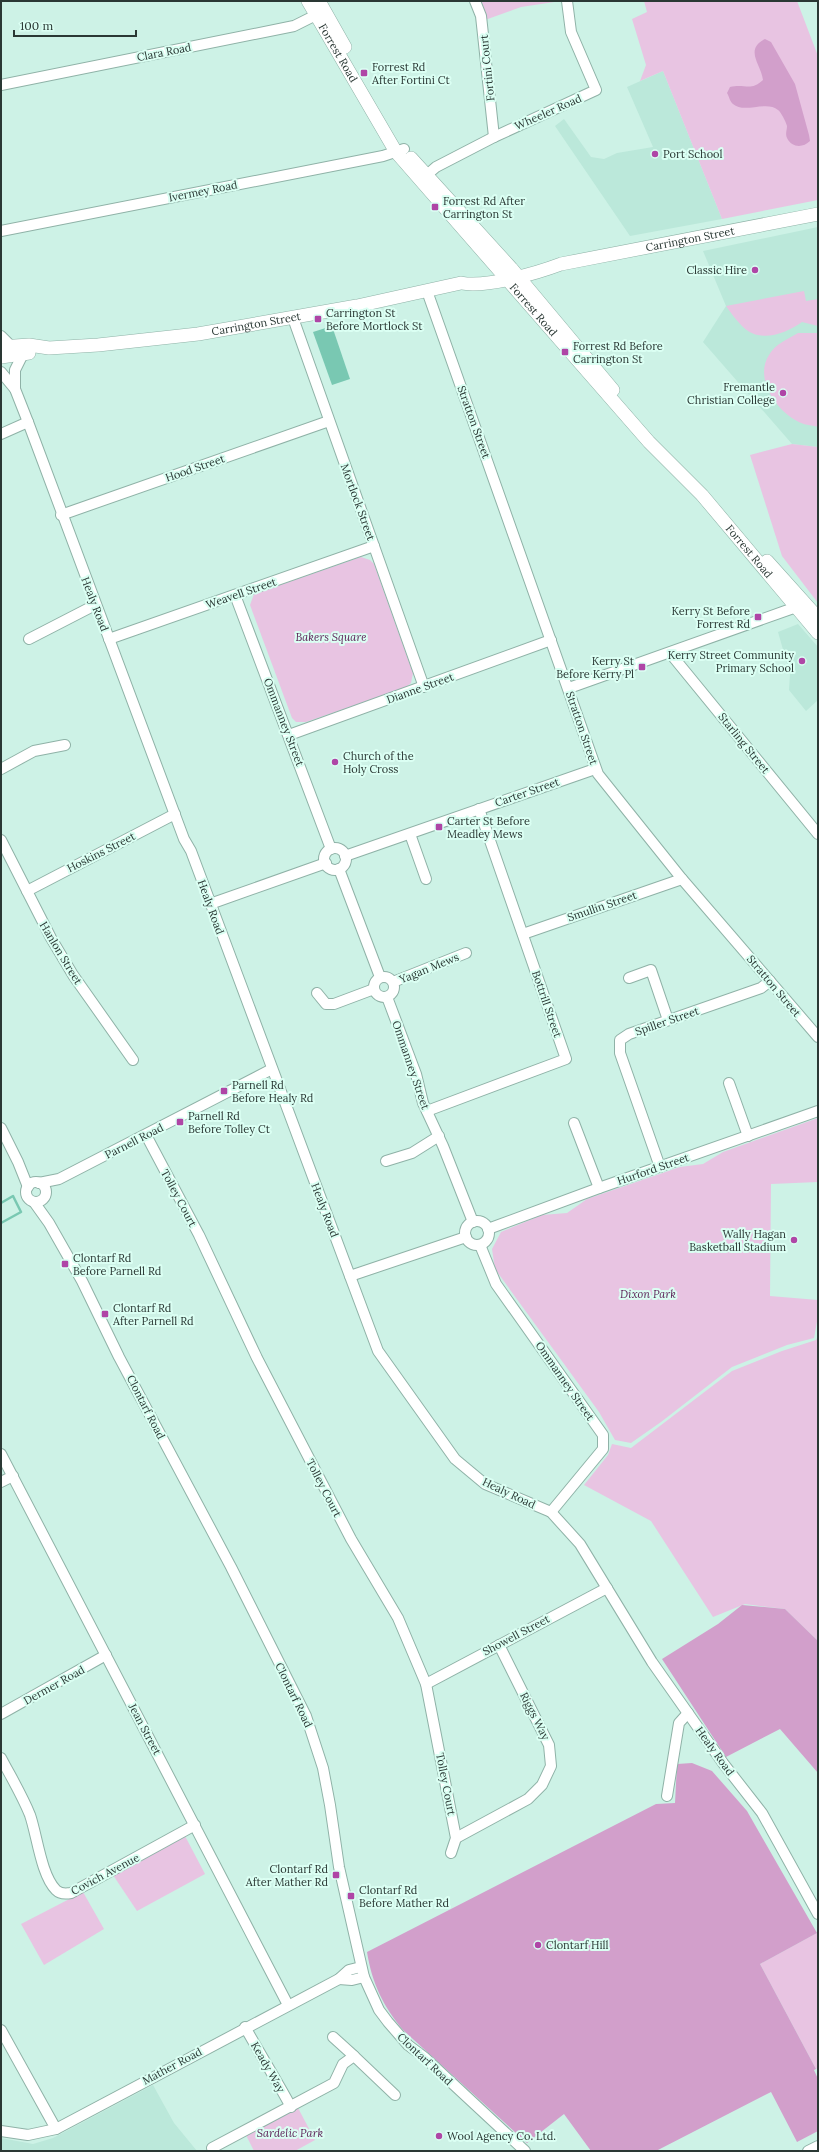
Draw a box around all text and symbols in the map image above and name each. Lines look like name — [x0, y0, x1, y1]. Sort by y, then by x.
scale bar — [14, 12, 136, 38]
text: 100 m — [20, 18, 53, 33]
street label: Forrest Road — [316, 21, 361, 85]
street label: Fortini Court — [476, 33, 497, 102]
street label: Clara Road — [136, 40, 193, 64]
place label: Forrest Rd After Fortini Ct — [371, 60, 450, 87]
marker: Forrest Rd After Fortini Ct — [359, 68, 369, 78]
street label: Wheeler Road — [512, 91, 584, 133]
place label: Port School — [663, 147, 723, 161]
marker: Port School — [650, 149, 660, 159]
street label: Ivermey Road — [167, 177, 239, 205]
place label: Forrest Rd After Carrington St — [443, 194, 525, 221]
marker: Forrest Rd After Carrington St — [430, 202, 440, 212]
street label: Carrington Street — [644, 223, 736, 254]
place label: Classic Hire — [686, 263, 747, 277]
marker: Classic Hire — [750, 265, 760, 275]
street label: Forrest Road — [507, 280, 561, 339]
place label: Carrington St Before Mortlock St — [326, 306, 423, 333]
street label: Carrington Street — [210, 309, 303, 338]
marker: Carrington St Before Mortlock St — [313, 314, 323, 324]
place label: Forrest Rd Before Carrington St — [573, 339, 663, 366]
marker: Forrest Rd Before Carrington St — [560, 347, 570, 357]
place label: Fremantle Christian College — [687, 380, 775, 407]
street label: Stratton Street — [454, 384, 494, 461]
marker: Fremantle Christian College — [778, 388, 788, 398]
street label: Hood Street — [163, 451, 227, 485]
street label: Mortlock Street — [338, 462, 379, 543]
street label: Forrest Road — [723, 522, 776, 581]
street label: Weavell Street — [204, 574, 279, 612]
street label: Healy Road — [78, 575, 112, 634]
place label: Kerry St Before Forrest Rd — [671, 604, 750, 631]
marker: Kerry St Before Forrest Rd — [753, 612, 763, 622]
park label: Bakers Square — [296, 630, 366, 644]
place label: Kerry Street Community Primary School — [668, 648, 794, 675]
place label: Kerry St Before Kerry Pl — [556, 654, 635, 681]
marker: Kerry Street Community Primary School — [797, 656, 807, 666]
marker: Kerry St Before Kerry Pl — [637, 662, 647, 672]
street label: Dianne Street — [385, 669, 456, 707]
street label: Ommanney Street — [261, 676, 308, 769]
street label: Stratton Street — [563, 690, 601, 767]
street label: Starling Street — [715, 710, 773, 777]
place label: Church of the Holy Cross — [343, 749, 414, 776]
marker: Church of the Holy Cross — [330, 757, 340, 767]
street label: Carter Street — [493, 774, 562, 810]
place label: Carter St Before Meadley Mews — [447, 814, 530, 841]
marker: Carter St Before Meadley Mews — [434, 822, 444, 832]
street label: Hoskins Street — [65, 828, 138, 875]
street label: Healy Road — [195, 878, 227, 937]
street label: Smullin Street — [565, 887, 639, 924]
street label: Hanlon Street — [37, 919, 86, 988]
street label: Yagan Mews — [396, 950, 461, 987]
street label: Stratton Street — [744, 952, 804, 1020]
street label: Bottrill Street — [529, 969, 565, 1040]
street label: Spiller Street — [633, 1003, 701, 1038]
street label: Ommanney Street — [389, 1019, 433, 1112]
place label: Parnell Rd Before Healy Rd — [232, 1078, 314, 1105]
marker: Parnell Rd Before Healy Rd — [219, 1086, 229, 1096]
place label: Parnell Rd Before Tolley Ct — [188, 1109, 271, 1136]
marker: Parnell Rd Before Tolley Ct — [175, 1117, 185, 1127]
street label: Parnell Road — [102, 1120, 166, 1162]
street label: Hurford Street — [615, 1150, 692, 1188]
street label: Tolley Court — [158, 1167, 200, 1230]
street label: Healy Road — [308, 1181, 342, 1240]
place label: Wally Hagan Basketball Stadium — [689, 1227, 786, 1254]
marker: Wally Hagan Basketball Stadium — [789, 1235, 799, 1245]
place label: Clontarf Rd Before Parnell Rd — [73, 1251, 162, 1278]
marker: Clontarf Rd Before Parnell Rd — [60, 1259, 70, 1269]
park label: Dixon Park — [620, 1287, 676, 1301]
place label: Clontarf Rd After Parnell Rd — [112, 1301, 194, 1328]
marker: Clontarf Rd After Parnell Rd — [100, 1309, 110, 1319]
street label: Ommanney Street — [533, 1339, 598, 1424]
street label: Clontarf Road — [124, 1372, 168, 1442]
street label: Tolley Court — [303, 1457, 345, 1520]
street label: Healy Road — [480, 1475, 538, 1512]
street label: Showell Street — [480, 1611, 553, 1659]
street label: Clontarf Road — [272, 1660, 316, 1730]
street label: Dermer Road — [21, 1662, 87, 1708]
street label: Riggs Way — [517, 1690, 553, 1743]
street label: Jean Street — [125, 1700, 165, 1758]
street label: Healy Road — [693, 1724, 738, 1779]
street label: Tolley Court — [433, 1752, 459, 1817]
street label: Covich Avenue — [68, 1850, 142, 1898]
place label: Clontarf Rd After Mather Rd — [245, 1862, 328, 1889]
marker: Clontarf Rd After Mather Rd — [331, 1870, 341, 1880]
place label: Clontarf Rd Before Mather Rd — [359, 1883, 449, 1910]
marker: Clontarf Rd Before Mather Rd — [346, 1891, 356, 1901]
place label: Clontarf Hill — [546, 1938, 609, 1952]
marker: Clontarf Hill — [533, 1940, 543, 1950]
street label: Clontarf Road — [394, 2030, 456, 2088]
street label: Keady Way — [248, 2039, 288, 2095]
street label: Mather Road — [140, 2044, 205, 2088]
park label: Sardelic Park — [257, 2126, 323, 2140]
place label: Wool Agency Co. Ltd. — [447, 2129, 556, 2143]
marker: Wool Agency Co. Ltd. — [434, 2131, 444, 2141]

